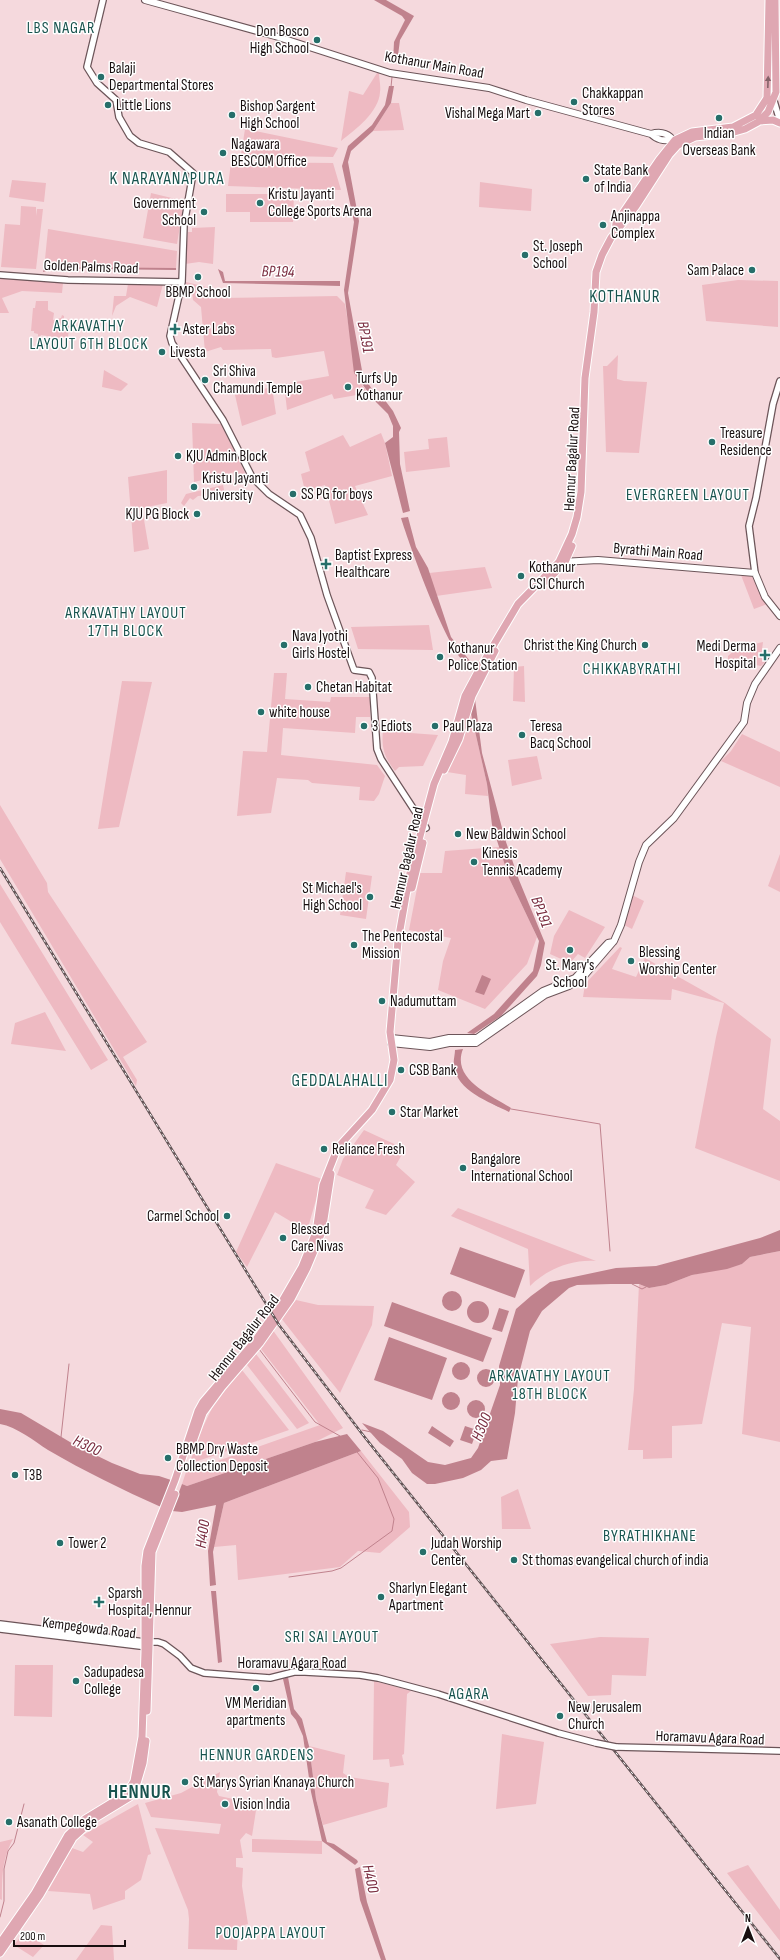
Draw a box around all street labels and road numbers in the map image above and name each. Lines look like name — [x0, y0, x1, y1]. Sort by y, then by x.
street label: Kothanur Main Road — [383, 47, 485, 83]
street label: Golden Palms Road — [43, 256, 139, 278]
street label: Hennur Bagalur Road — [560, 406, 584, 512]
street label: Byrathi Main Road — [613, 539, 703, 565]
street label: Hennur Bagalur Road — [386, 805, 428, 911]
street label: Hennur Bagalur Road — [204, 1291, 284, 1385]
street label: Kempegowda Road — [41, 1613, 137, 1643]
street label: Horamavu Agara Road — [238, 1654, 346, 1673]
street label: Horamavu Agara Road — [655, 1727, 765, 1749]

